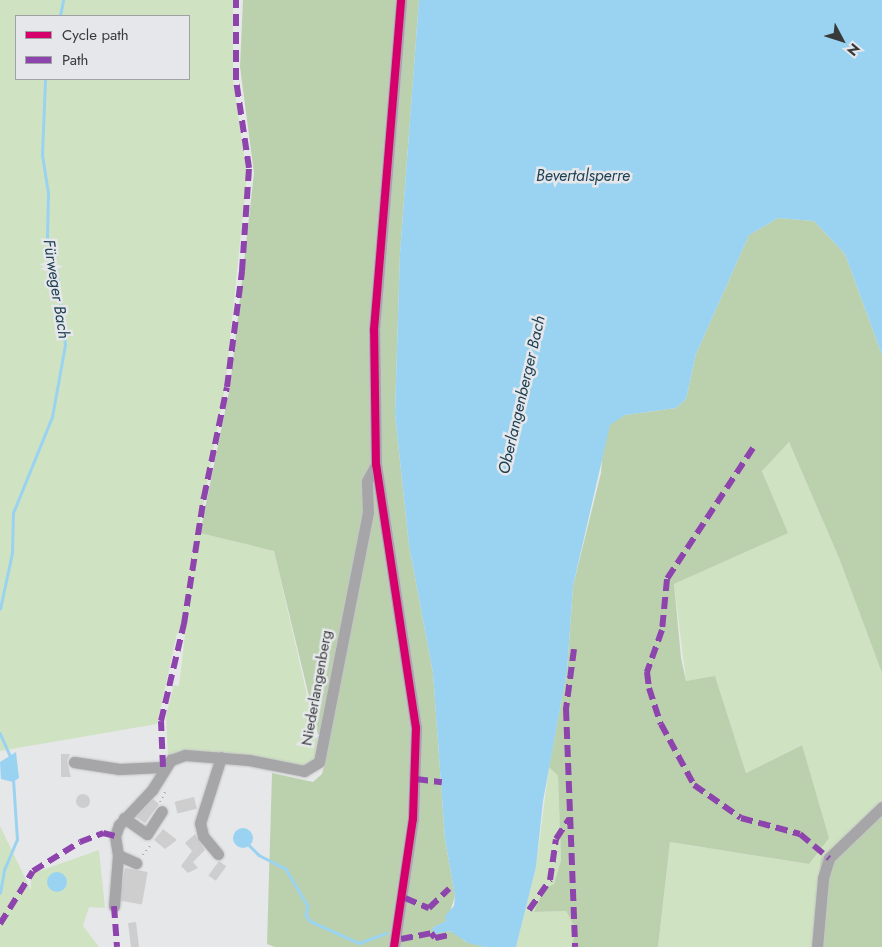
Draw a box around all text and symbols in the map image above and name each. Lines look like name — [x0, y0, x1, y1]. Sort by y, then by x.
legend — [15, 15, 190, 80]
north arrow — [817, 15, 867, 65]
text: Cycle path — [62, 24, 129, 46]
text: N — [842, 39, 865, 60]
text: Path — [62, 49, 88, 71]
water label: Bevertalsperre — [536, 166, 630, 186]
water label: Fürweger Bach — [39, 238, 73, 340]
water label: Oberlangenberger Bach — [494, 314, 550, 476]
street label: Niederlangenberg — [298, 629, 336, 747]

